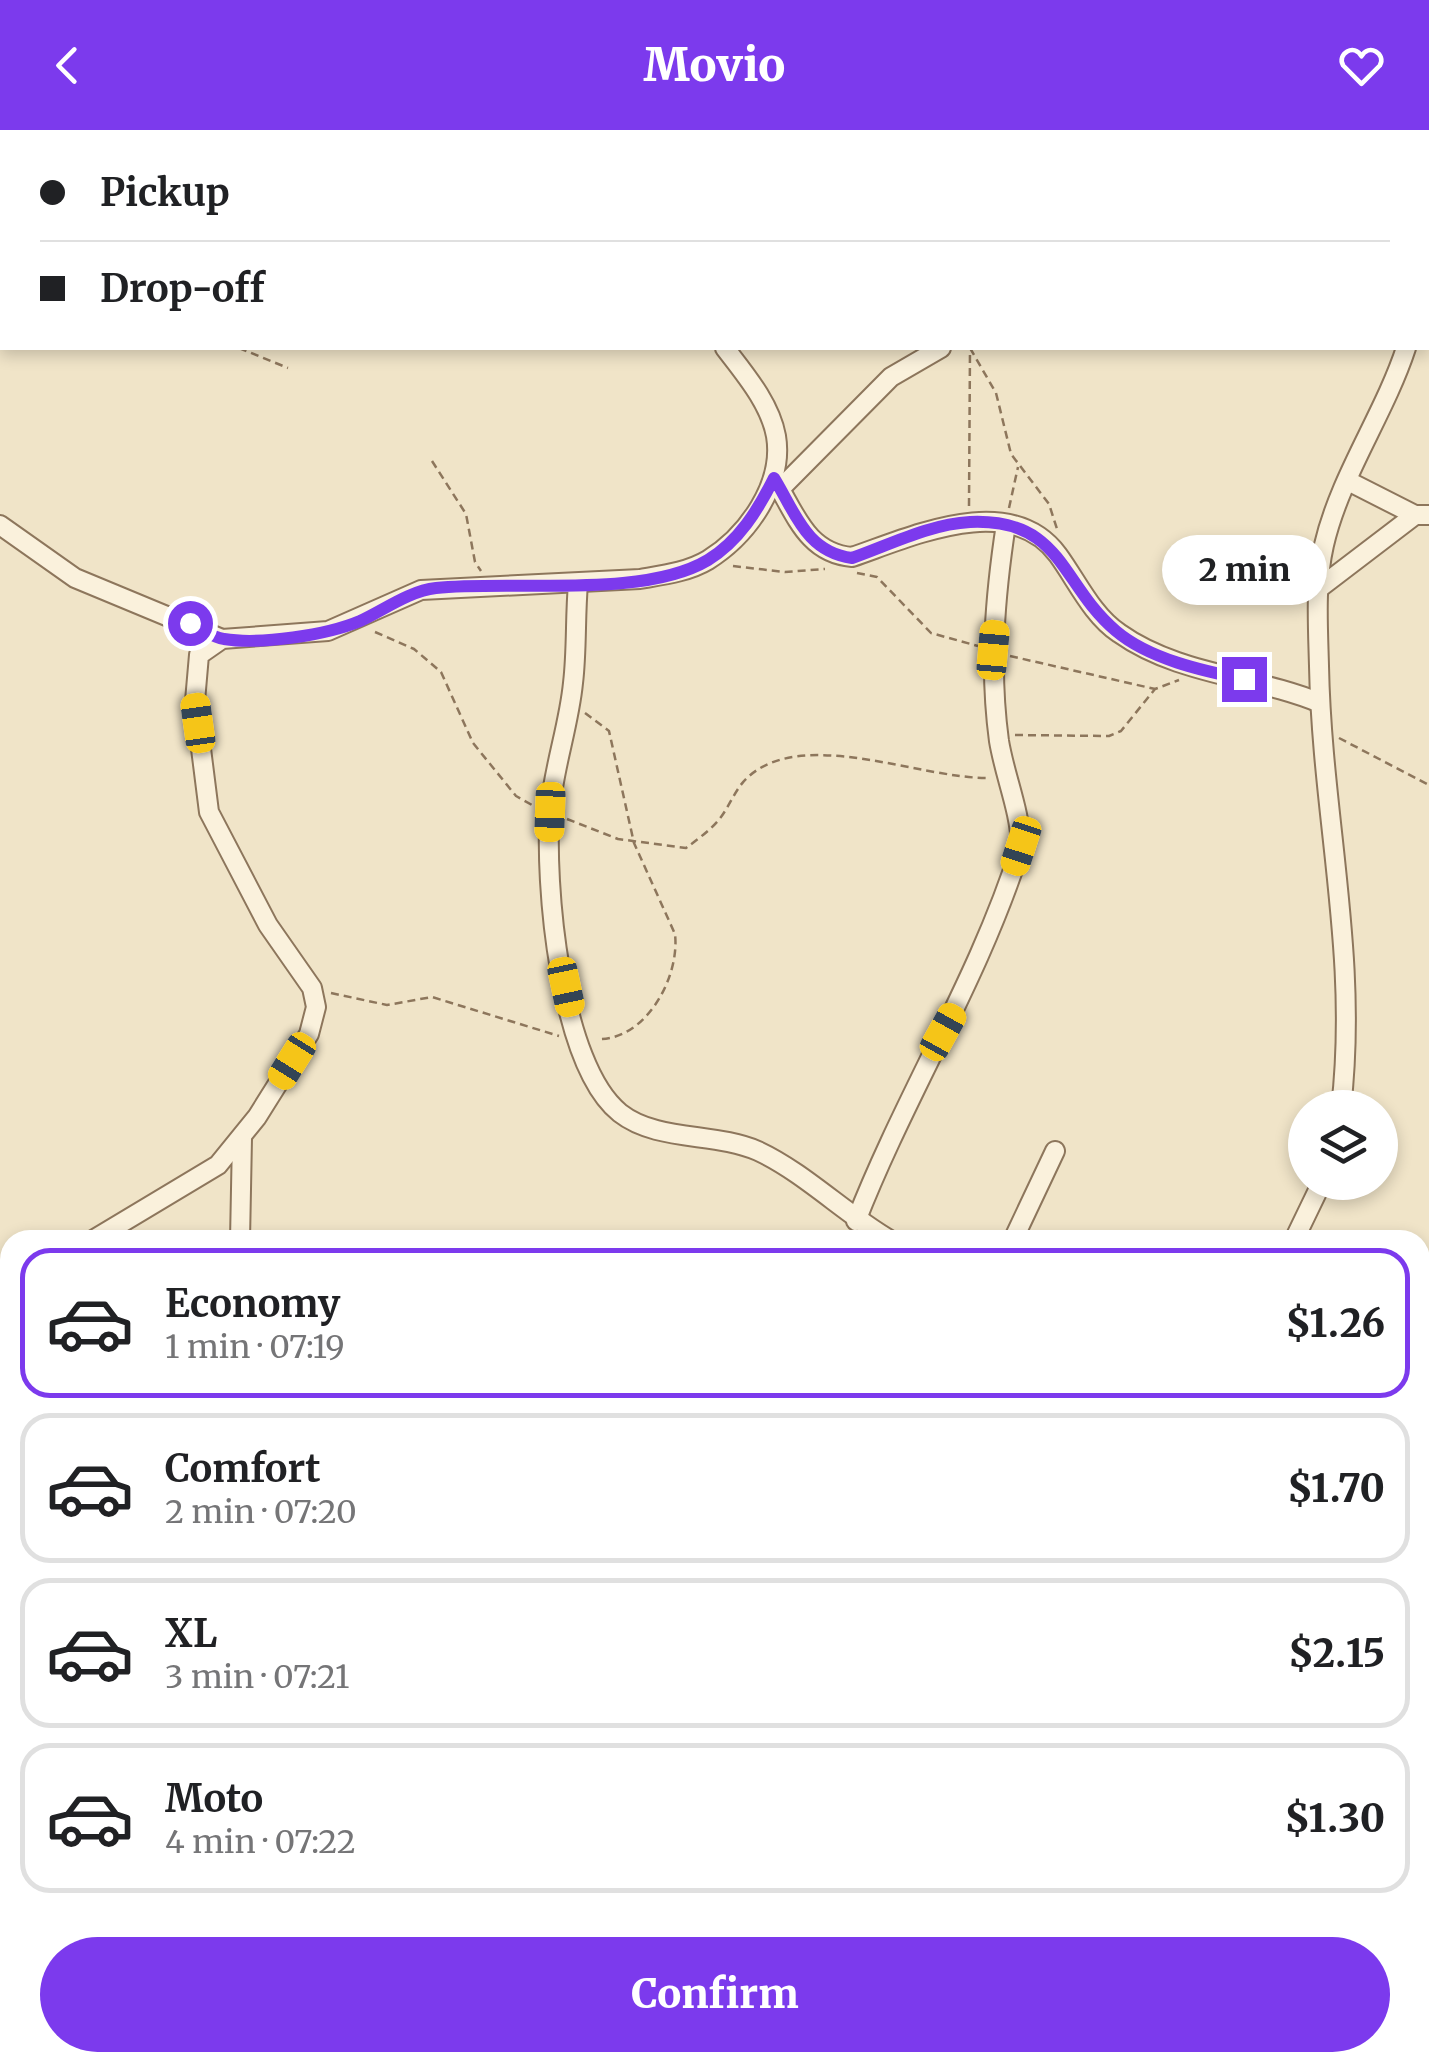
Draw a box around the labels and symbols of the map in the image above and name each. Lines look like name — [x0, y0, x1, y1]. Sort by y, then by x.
callout: 2 min — [1162, 534, 1326, 604]
route start — [168, 601, 213, 646]
car — [975, 619, 1011, 681]
route end — [1222, 657, 1267, 702]
car — [179, 691, 217, 755]
car — [534, 781, 566, 843]
car — [997, 813, 1045, 879]
car — [545, 955, 587, 1019]
car — [915, 998, 971, 1066]
car — [263, 1028, 321, 1094]

